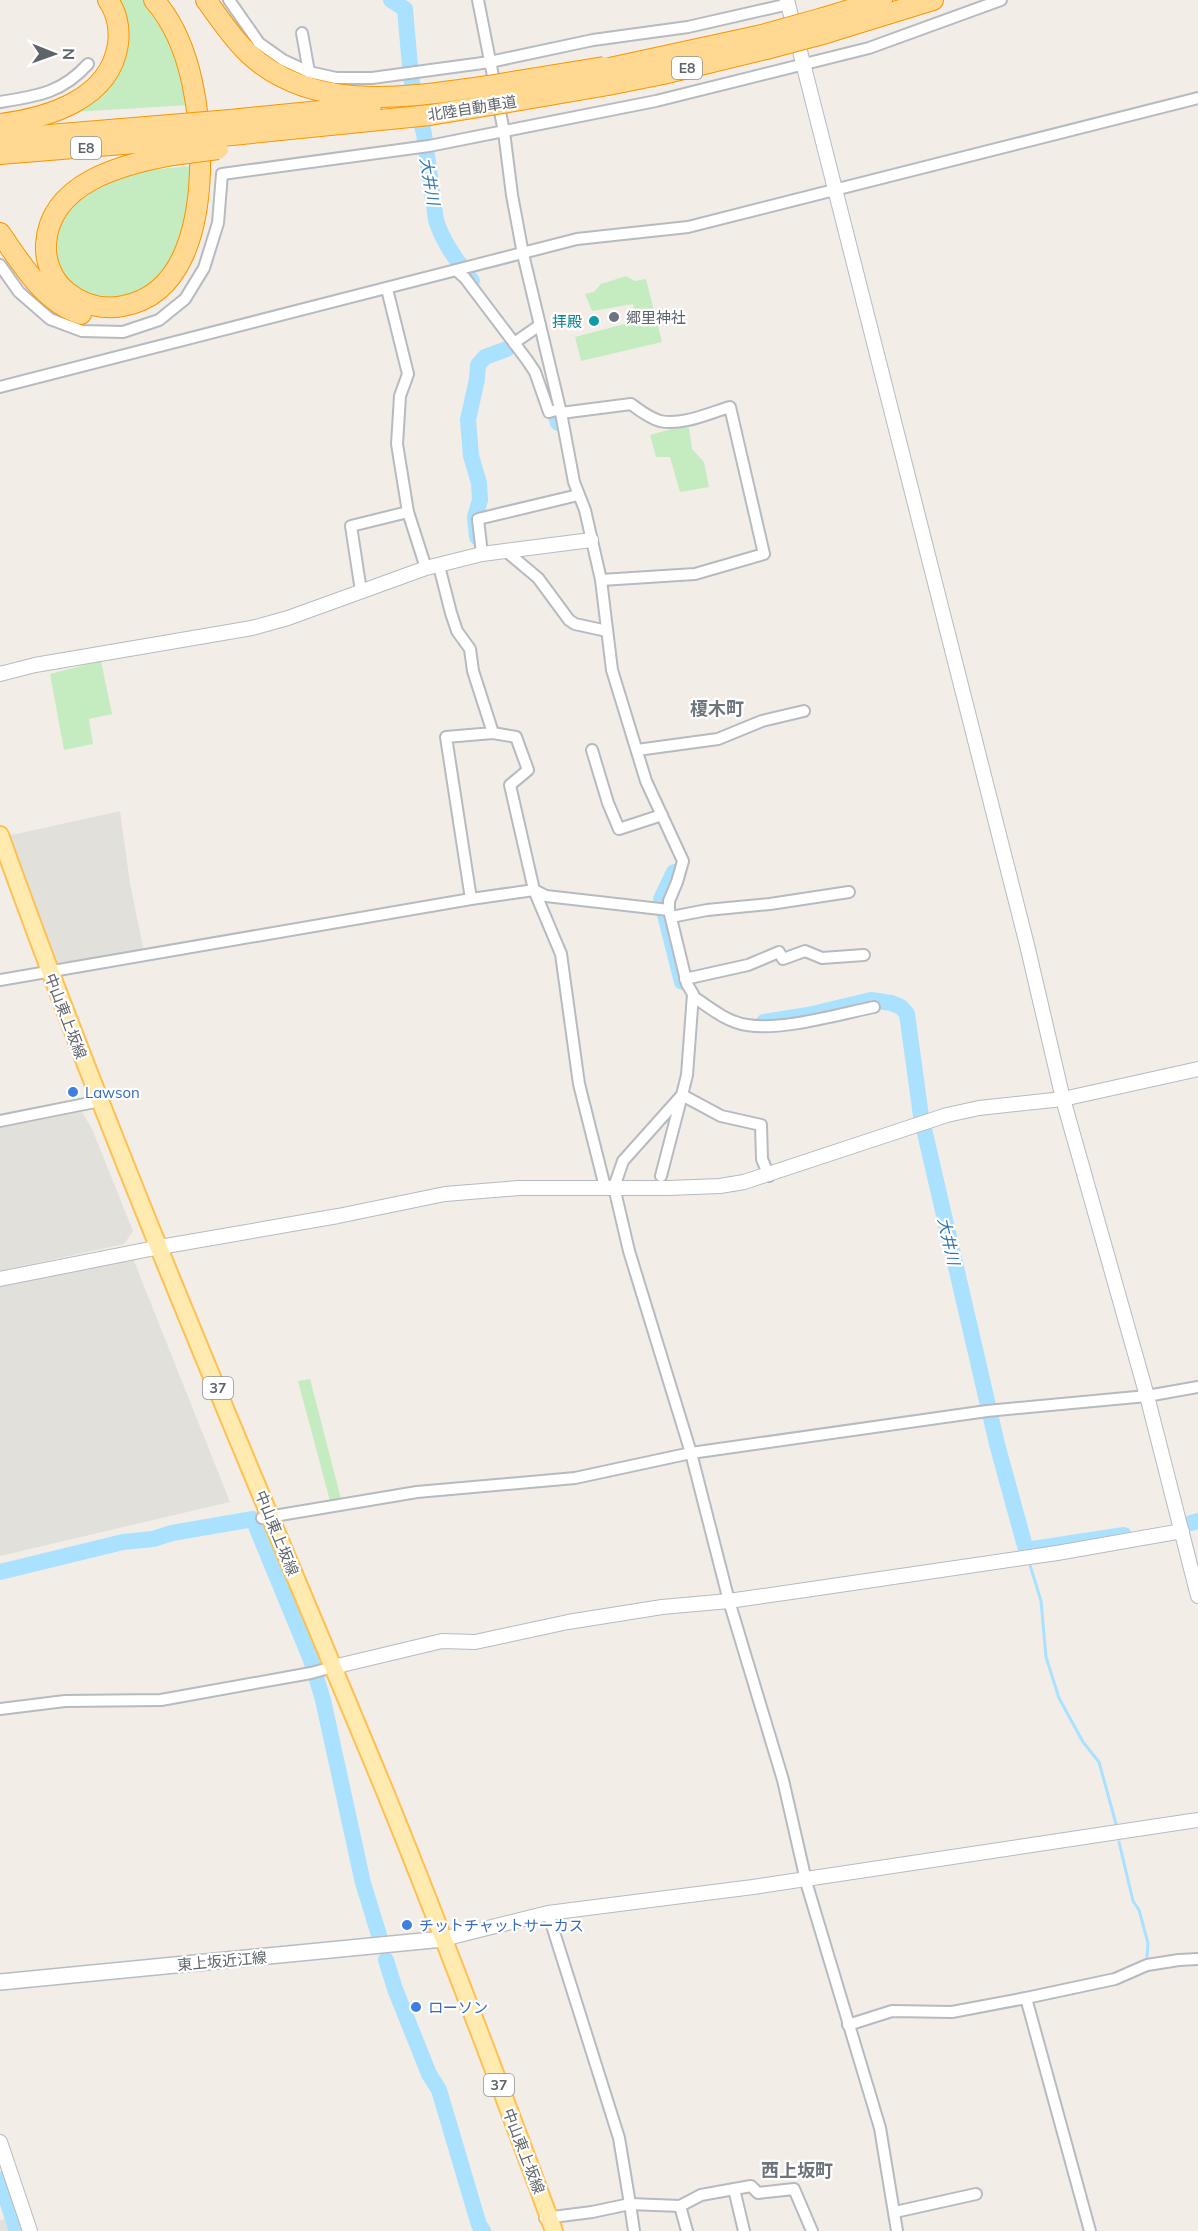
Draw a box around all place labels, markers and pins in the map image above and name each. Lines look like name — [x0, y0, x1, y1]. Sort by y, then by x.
place label: 郷里神社 — [626, 308, 686, 327]
marker: 郷里神社 — [607, 310, 621, 324]
place label: 拝殿 — [552, 312, 582, 331]
marker: 拝殿 — [587, 314, 601, 328]
place label: Lawson — [85, 1083, 140, 1102]
marker: Lawson — [66, 1085, 80, 1099]
place label: チットチャットサーカス — [419, 1916, 584, 1935]
marker: チットチャットサーカス — [400, 1918, 414, 1932]
place label: ローソン — [428, 1998, 488, 2017]
marker: ローソン — [409, 2000, 423, 2014]

